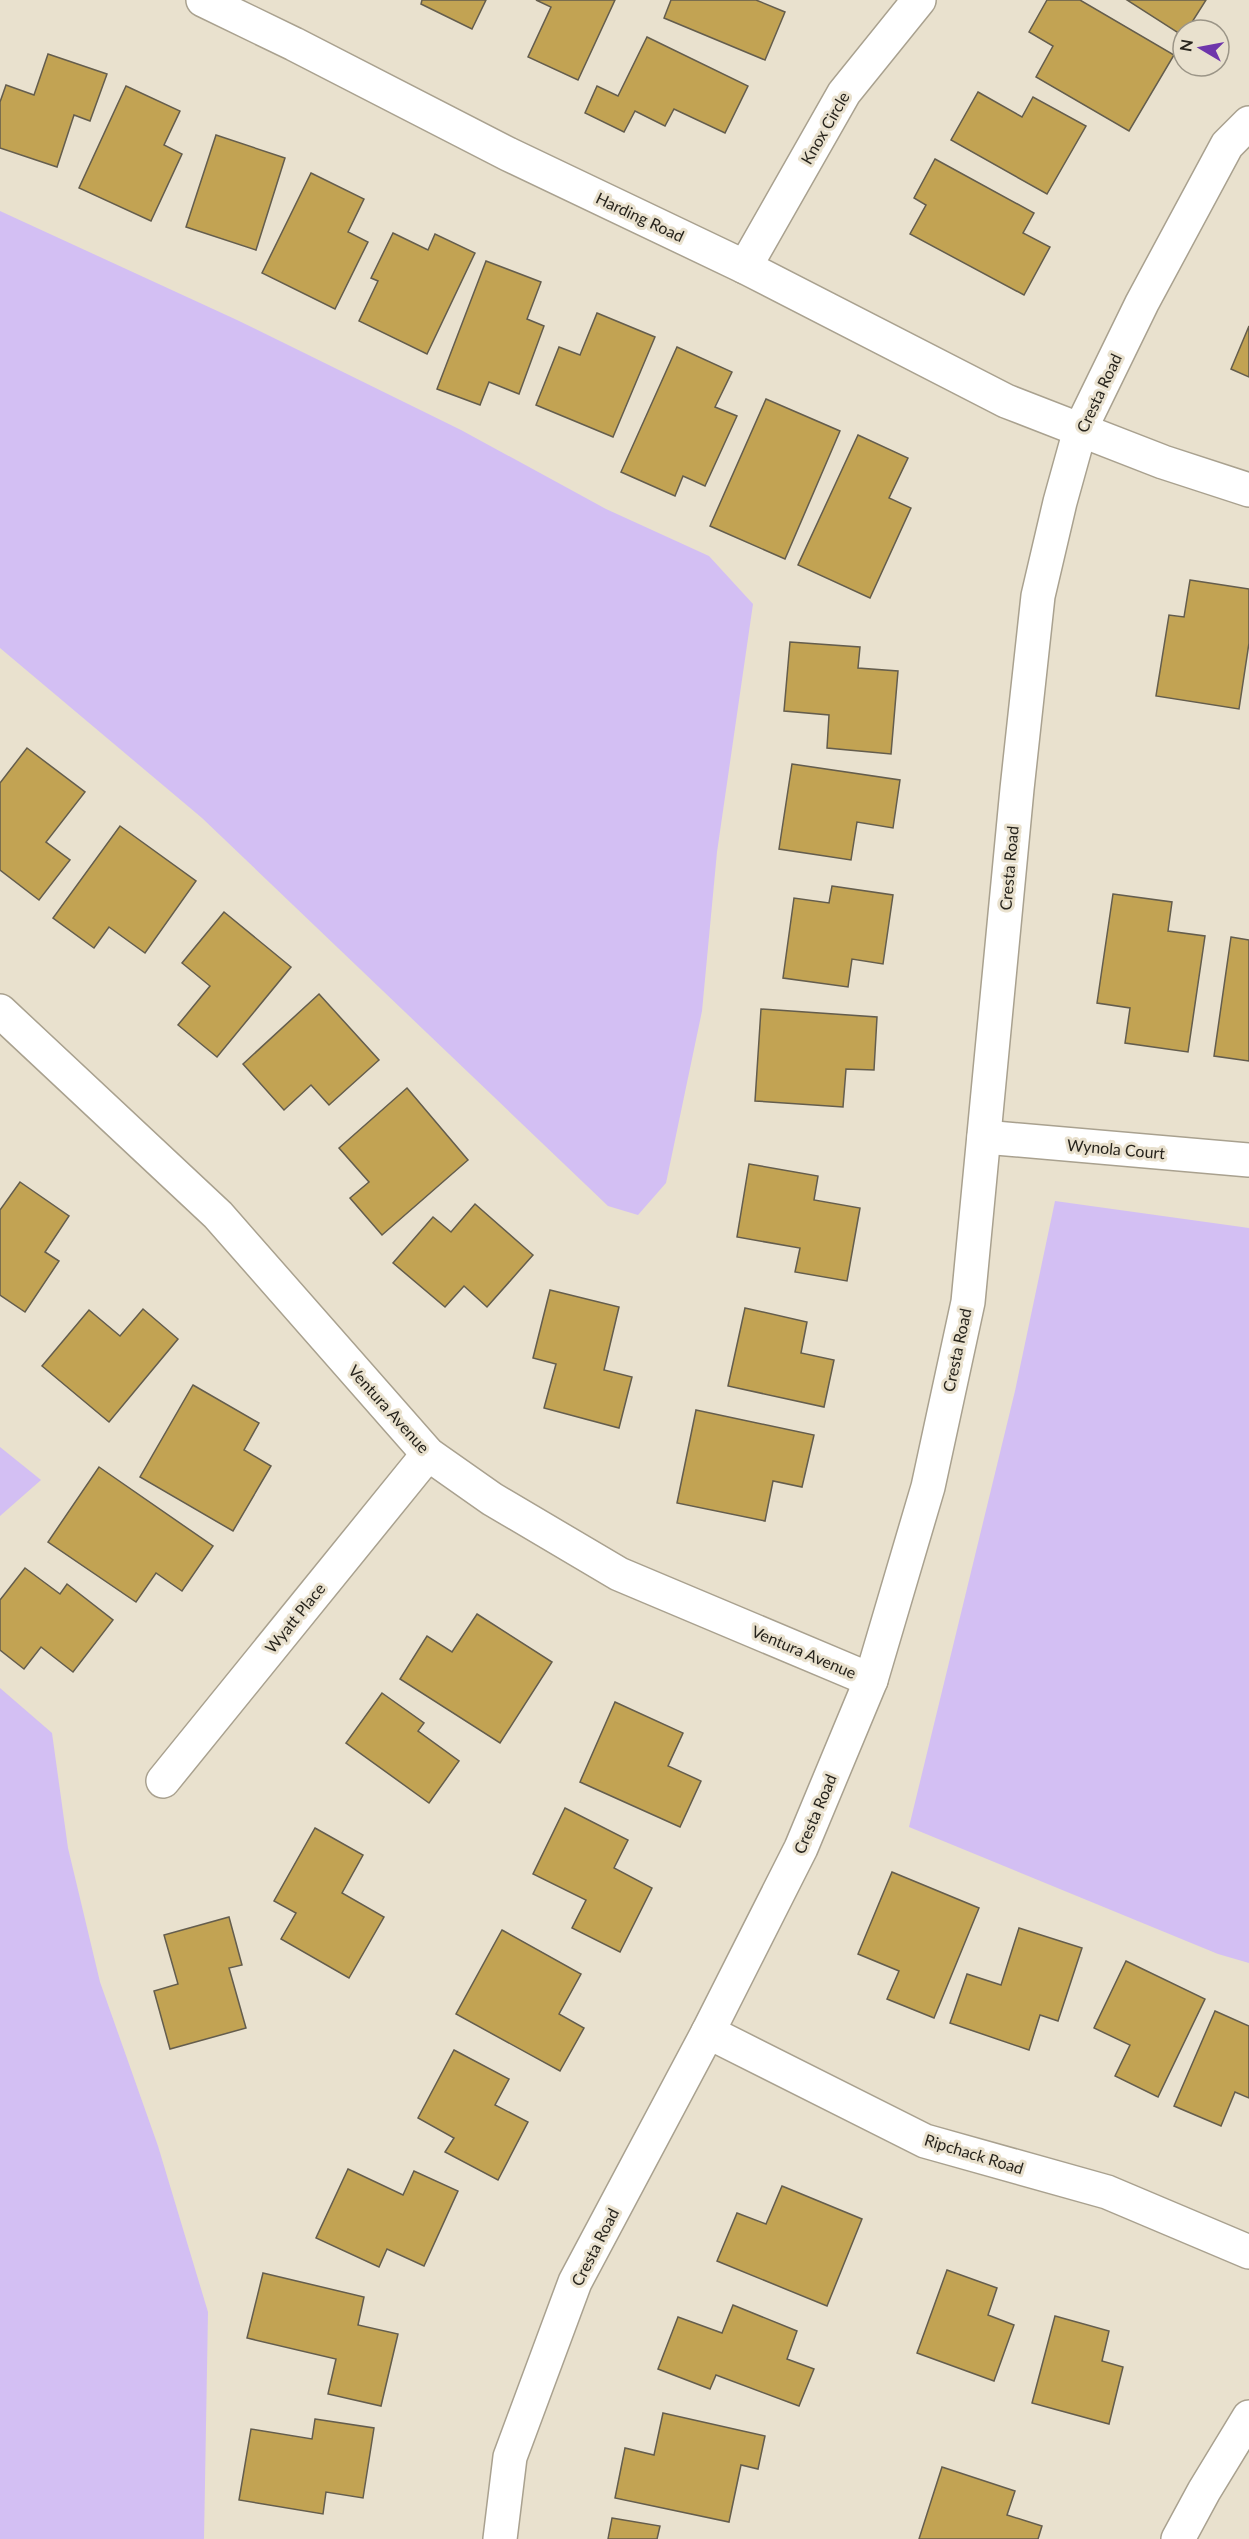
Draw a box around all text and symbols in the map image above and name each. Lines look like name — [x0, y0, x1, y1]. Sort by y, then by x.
north arrow — [1171, 18, 1231, 78]
text: N — [1175, 38, 1196, 53]
street label: Knox Circle — [796, 88, 853, 167]
street label: Harding Road — [593, 188, 687, 245]
street label: Cresta Road — [1072, 350, 1125, 435]
street label: Cresta Road — [995, 825, 1022, 911]
street label: Wynola Court — [1066, 1135, 1166, 1162]
street label: Cresta Road — [938, 1306, 975, 1393]
street label: Ventura Avenue — [345, 1361, 434, 1457]
street label: Wyatt Place — [261, 1579, 329, 1657]
street label: Ventura Avenue — [749, 1621, 859, 1682]
street label: Cresta Road — [789, 1771, 840, 1857]
street label: Ripchack Road — [922, 2129, 1026, 2178]
street label: Cresta Road — [567, 2205, 622, 2289]

